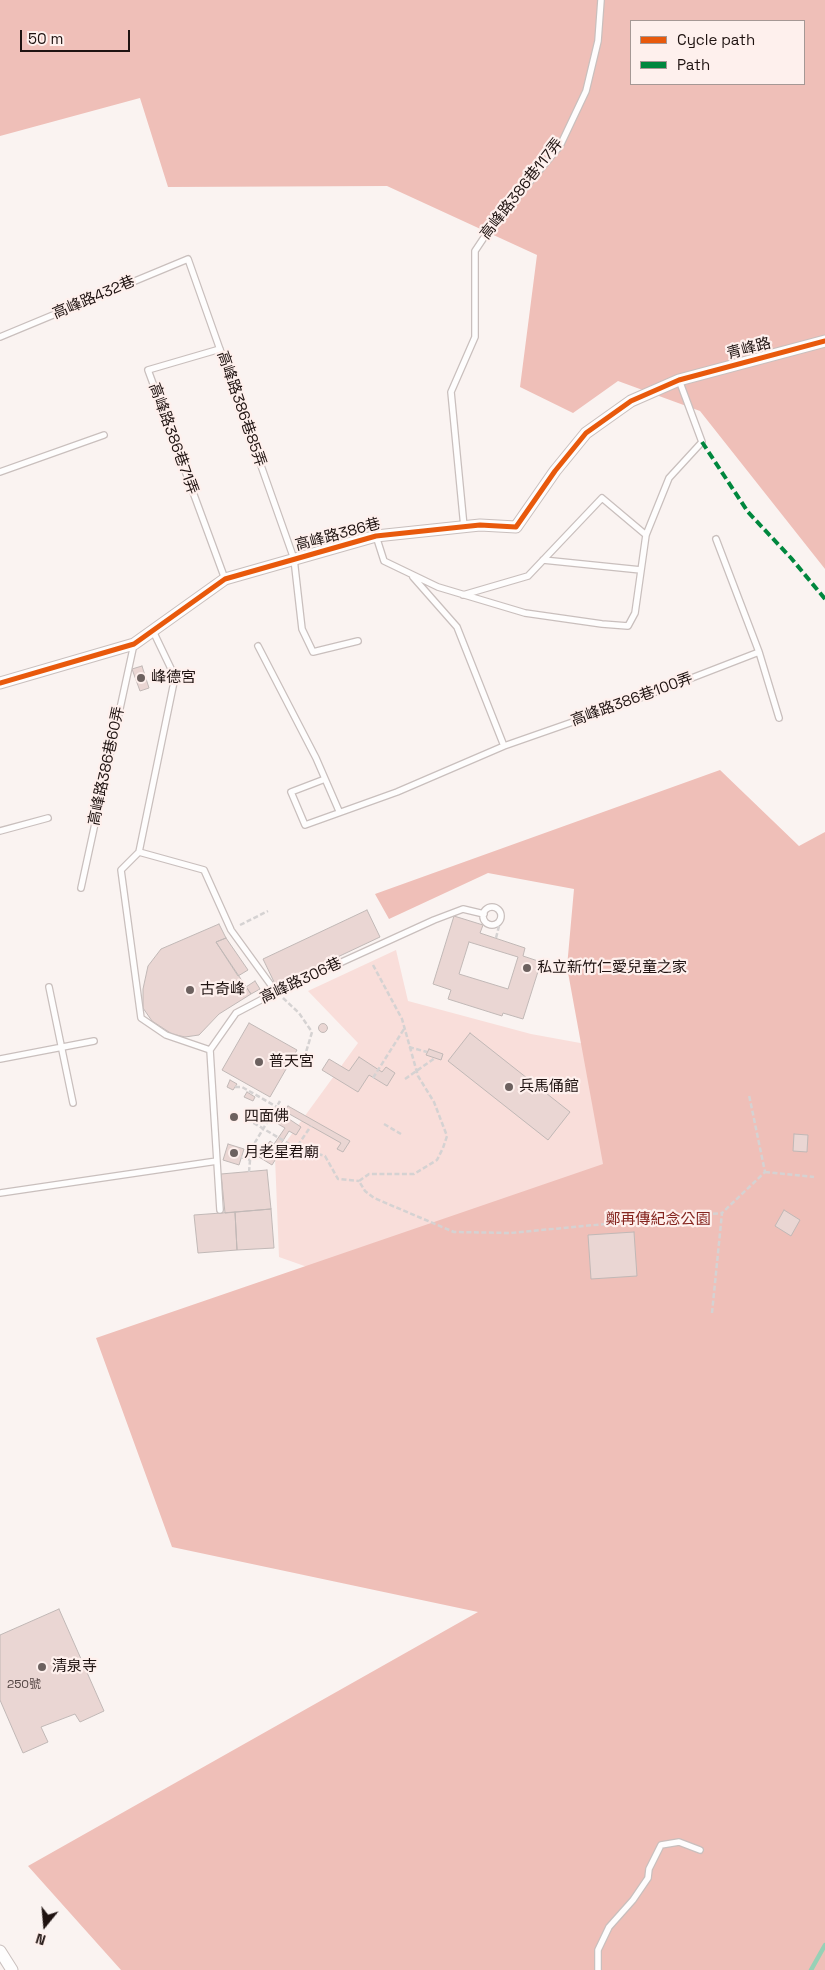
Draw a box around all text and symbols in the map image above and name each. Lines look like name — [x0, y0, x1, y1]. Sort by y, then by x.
scale bar — [22, 20, 132, 52]
legend — [630, 20, 805, 85]
text: 50 m — [28, 29, 63, 48]
text: Cycle path — [677, 30, 755, 49]
text: Path — [677, 55, 710, 74]
street label: 高峰路386巷117弄 — [477, 135, 567, 243]
street label: 高峰路432巷 — [50, 273, 138, 323]
street label: 青峰路 — [725, 334, 773, 364]
street label: 高峰路386巷85弄 — [213, 349, 269, 469]
street label: 高峰路386巷71弄 — [145, 381, 201, 497]
street label: 高峰路386巷 — [293, 515, 383, 555]
place label: 峰德宮 — [151, 669, 196, 687]
street label: 高峰路386巷100弄 — [569, 670, 695, 730]
marker: 峰德宮 — [135, 672, 147, 684]
street label: 高峰路386巷60弄 — [86, 705, 128, 827]
street label: 高峰路306巷 — [257, 954, 345, 1008]
place label: 私立新竹仁愛兒童之家 — [537, 959, 687, 977]
marker: 私立新竹仁愛兒童之家 — [521, 962, 533, 974]
place label: 古奇峰 — [200, 981, 245, 999]
marker: 古奇峰 — [184, 984, 196, 996]
place label: 普天宮 — [269, 1053, 314, 1071]
marker: 普天宮 — [253, 1056, 265, 1068]
place label: 兵馬俑館 — [519, 1078, 579, 1096]
marker: 兵馬俑館 — [503, 1081, 515, 1093]
place label: 四面佛 — [244, 1108, 289, 1126]
marker: 四面佛 — [228, 1111, 240, 1123]
place label: 月老星君廟 — [244, 1144, 319, 1162]
marker: 月老星君廟 — [228, 1147, 240, 1159]
park label: 鄭再傳紀念公園 — [606, 1211, 710, 1229]
place label: 清泉寺 — [52, 1658, 97, 1676]
marker: 清泉寺 — [36, 1661, 48, 1673]
house number: 250號 — [7, 1678, 41, 1692]
north arrow — [20, 1900, 70, 1950]
text: N — [34, 1929, 48, 1949]

